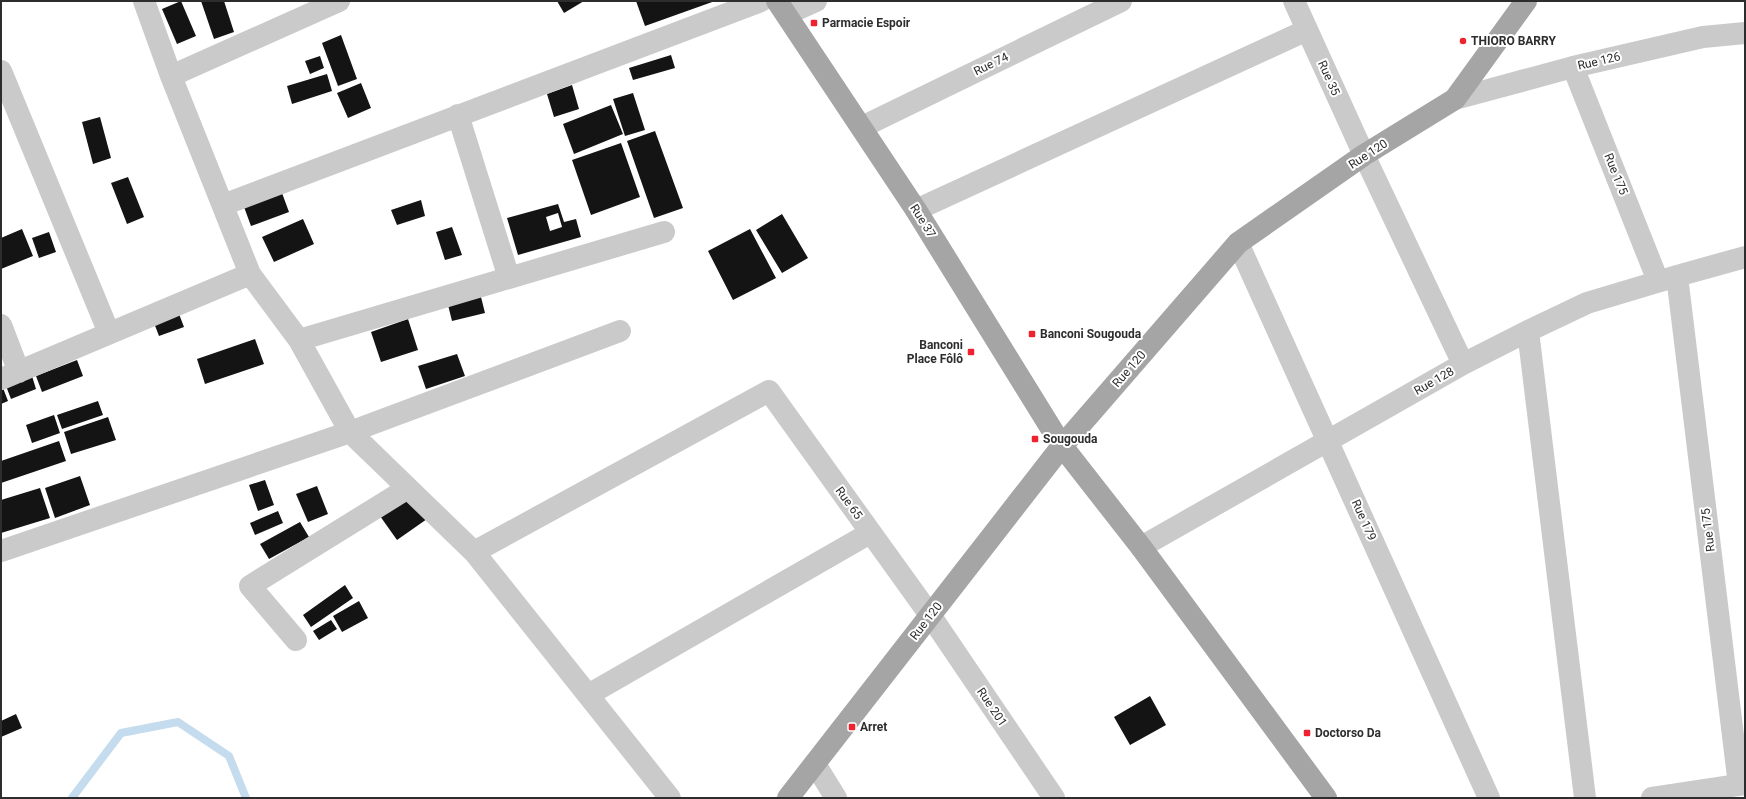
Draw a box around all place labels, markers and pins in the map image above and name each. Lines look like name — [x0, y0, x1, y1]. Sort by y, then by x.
place label: Parmacie Espoir — [822, 16, 911, 30]
marker: Parmacie Espoir — [809, 18, 819, 28]
place label: THIORO BARRY — [1471, 34, 1556, 48]
marker: THIORO BARRY — [1458, 36, 1468, 46]
place label: Banconi Sougouda — [1040, 327, 1142, 341]
marker: Banconi Sougouda — [1027, 329, 1037, 339]
place label: Banconi Place Fôlô — [907, 338, 963, 366]
marker: Banconi Place Fôlô — [966, 347, 976, 357]
place label: Sougouda — [1043, 432, 1098, 446]
marker: Sougouda — [1030, 434, 1040, 444]
place label: Arret — [860, 720, 887, 734]
marker: Arret — [847, 722, 857, 732]
place label: Doctorso Da — [1315, 726, 1382, 740]
marker: Doctorso Da — [1302, 728, 1312, 738]

